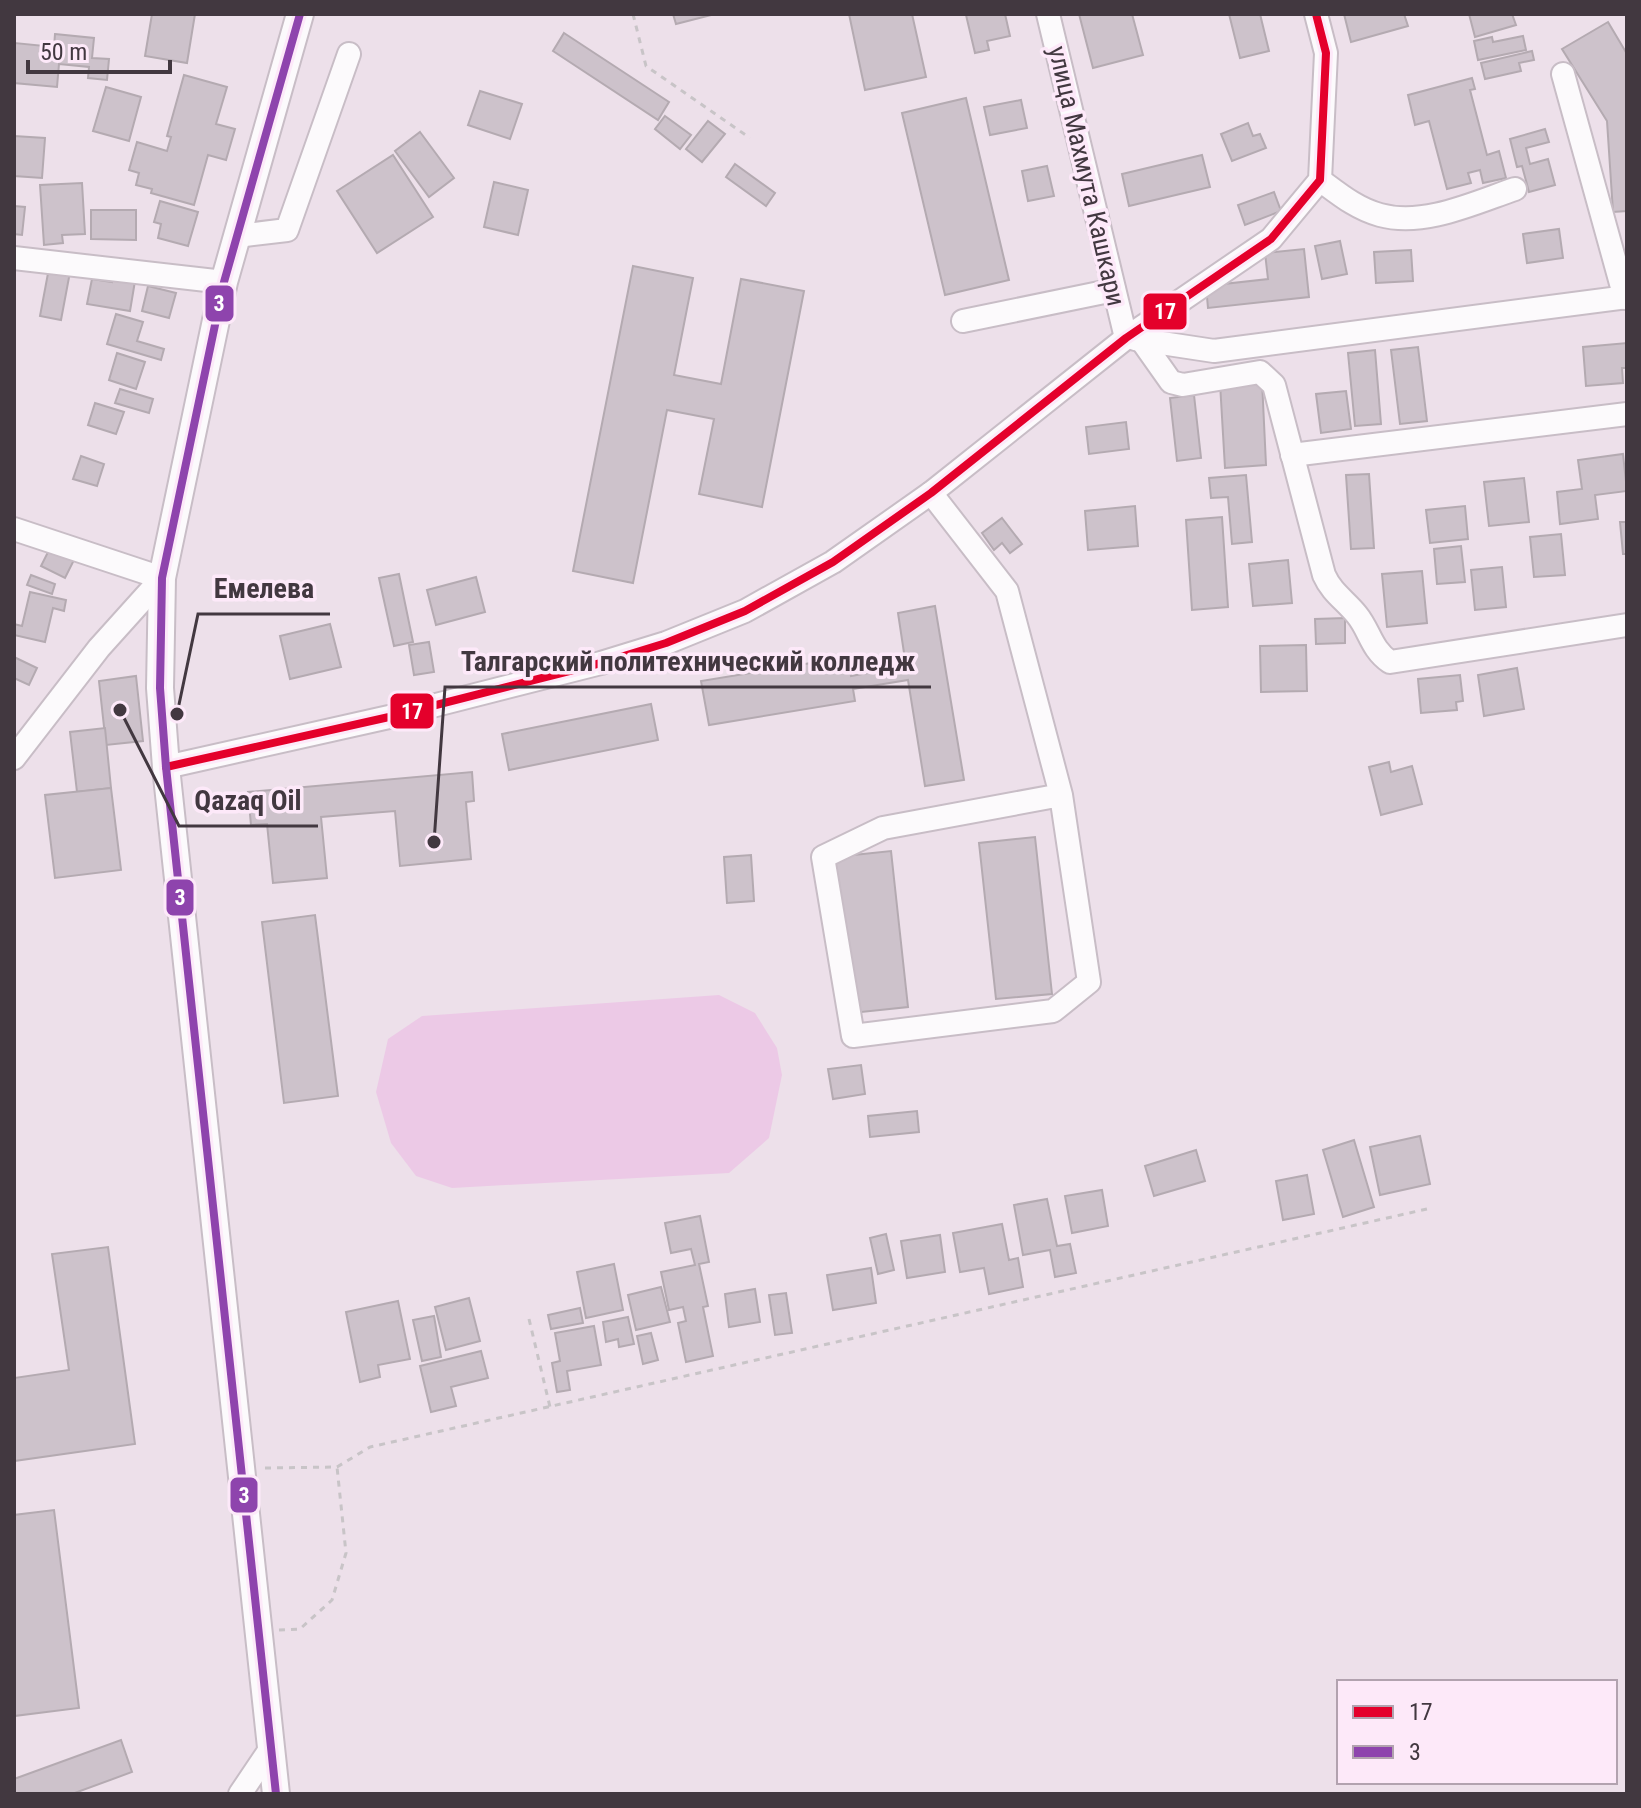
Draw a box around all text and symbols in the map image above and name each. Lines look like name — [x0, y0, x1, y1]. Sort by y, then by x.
scale bar — [28, 24, 170, 74]
text: 50 m — [40, 38, 87, 66]
street label: улица Махмута Кашкари — [1043, 43, 1131, 309]
line badge: 3 — [204, 284, 235, 323]
text: 3 — [213, 291, 225, 316]
line badge: 17 — [1142, 292, 1188, 331]
text: 17 — [1154, 299, 1176, 324]
callout: Емелева — [198, 562, 330, 614]
text: Емелева — [214, 572, 314, 605]
callout: Талгарский политехнический колледж — [445, 635, 931, 687]
text: Талгарский политехнический колледж — [461, 645, 915, 678]
line badge: 17 — [389, 692, 435, 730]
text: 17 — [401, 699, 423, 724]
callout: Qazaq Oil — [179, 774, 318, 826]
text: Qazaq Oil — [194, 784, 302, 817]
line badge: 3 — [165, 878, 195, 917]
text: 3 — [174, 885, 186, 910]
line badge: 3 — [229, 1476, 259, 1514]
text: 3 — [238, 1483, 250, 1508]
legend — [1337, 1680, 1617, 1784]
text: 17 — [1409, 1698, 1433, 1726]
text: 3 — [1409, 1738, 1421, 1766]

